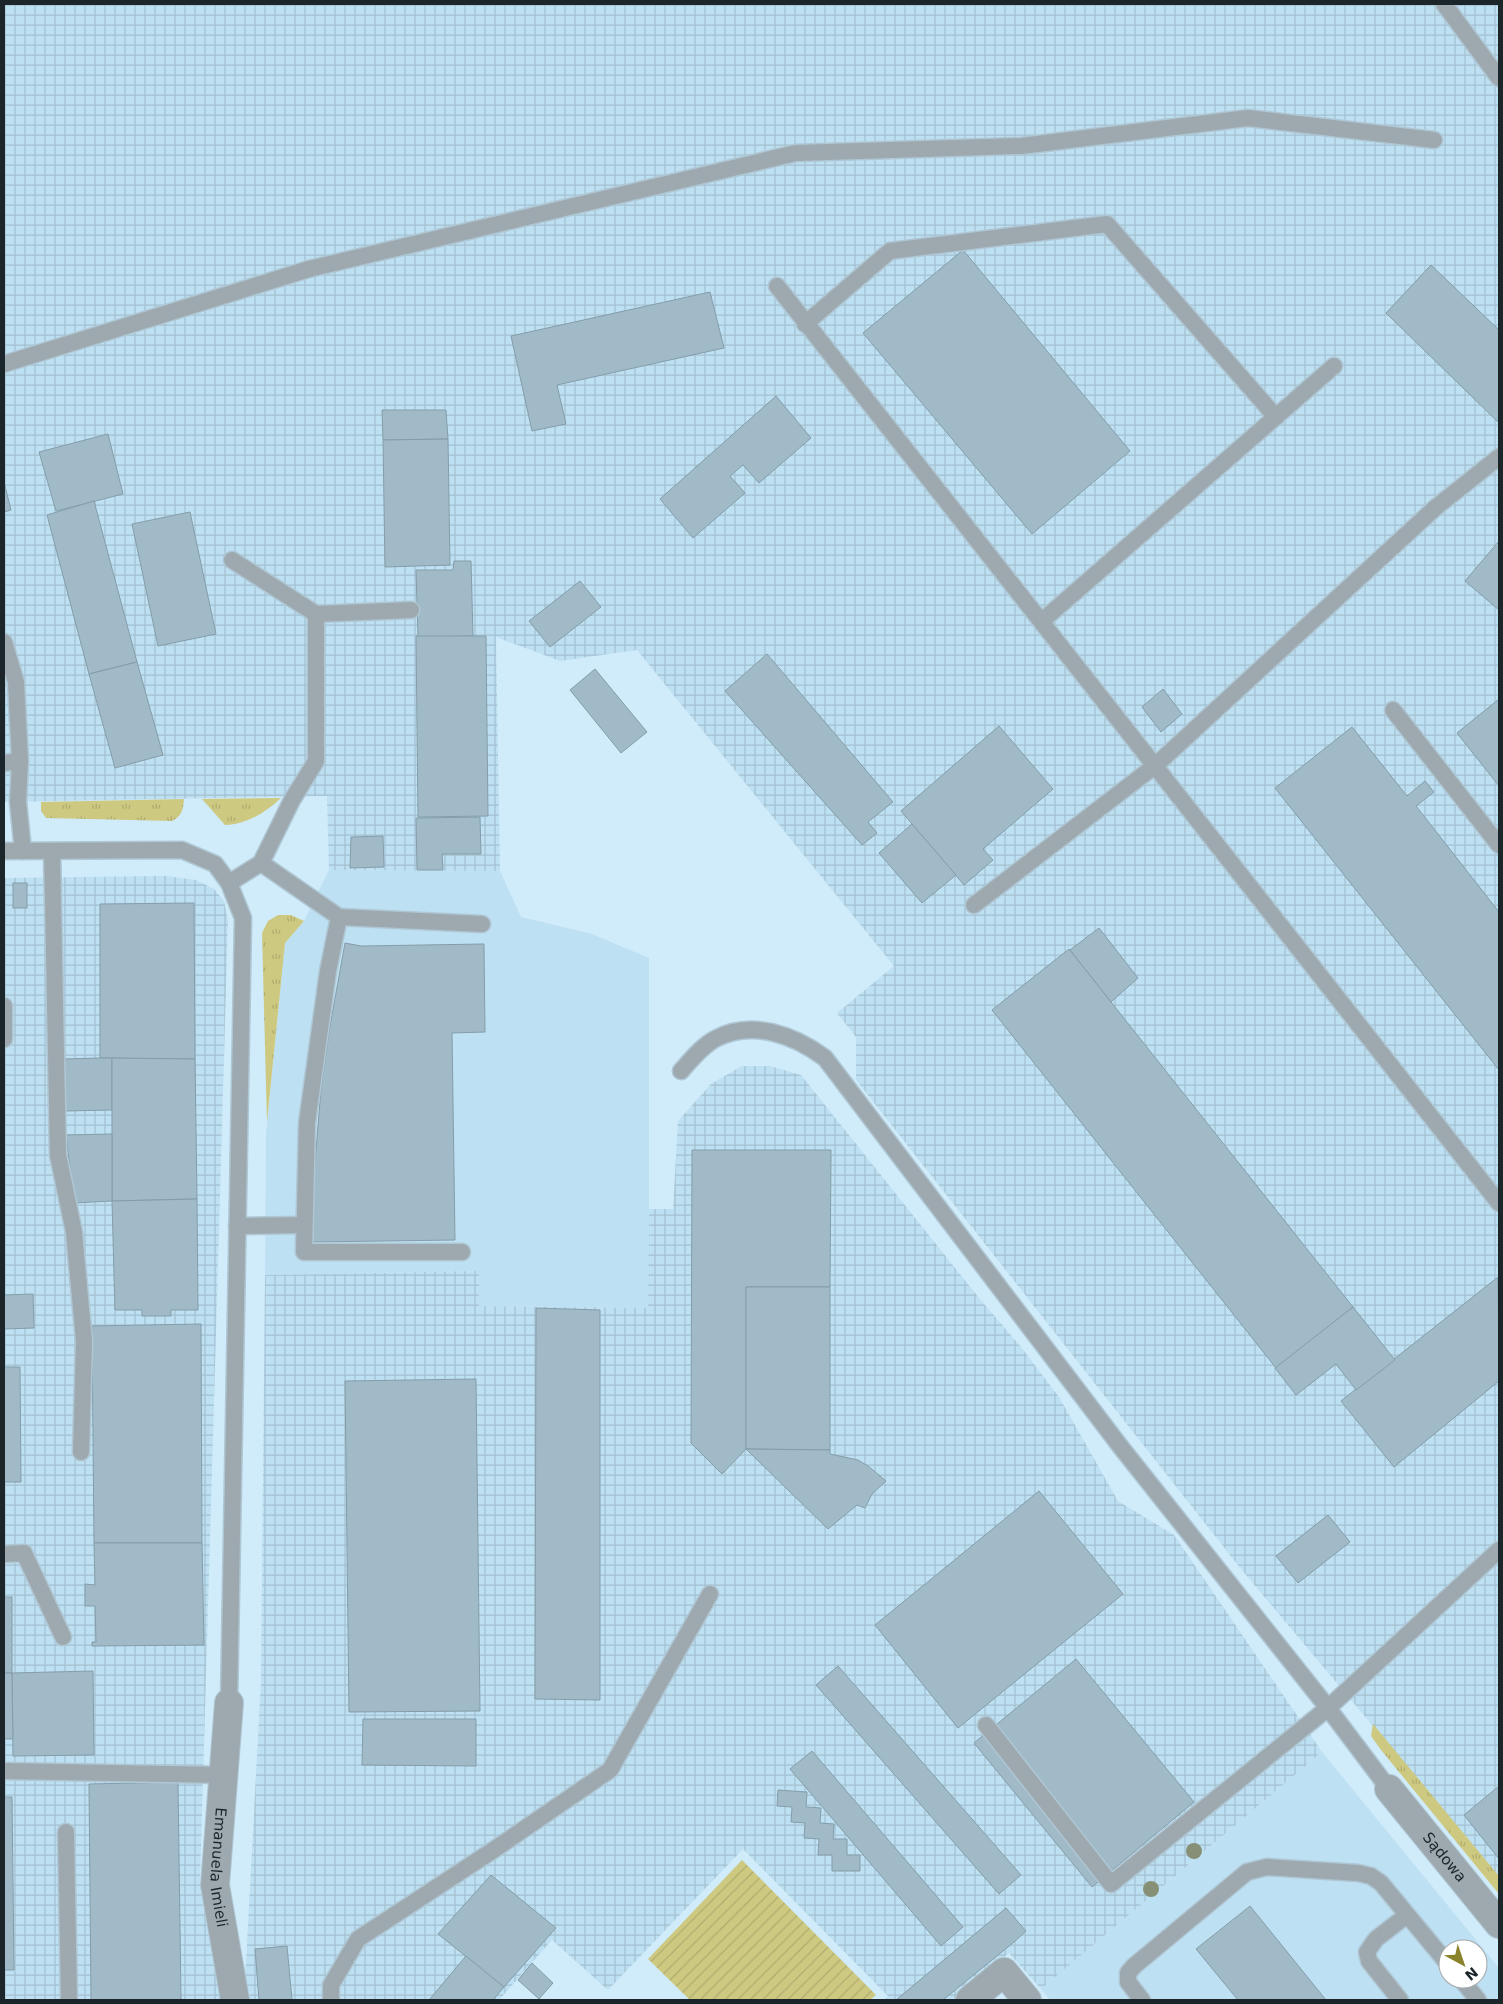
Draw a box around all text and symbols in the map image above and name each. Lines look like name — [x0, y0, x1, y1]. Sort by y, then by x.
street label: Emanuela Imieli — [206, 1807, 231, 1929]
street label: Sądowa — [1419, 1829, 1470, 1886]
north arrow — [1438, 1939, 1488, 1989]
text: N — [1462, 1964, 1481, 1984]

